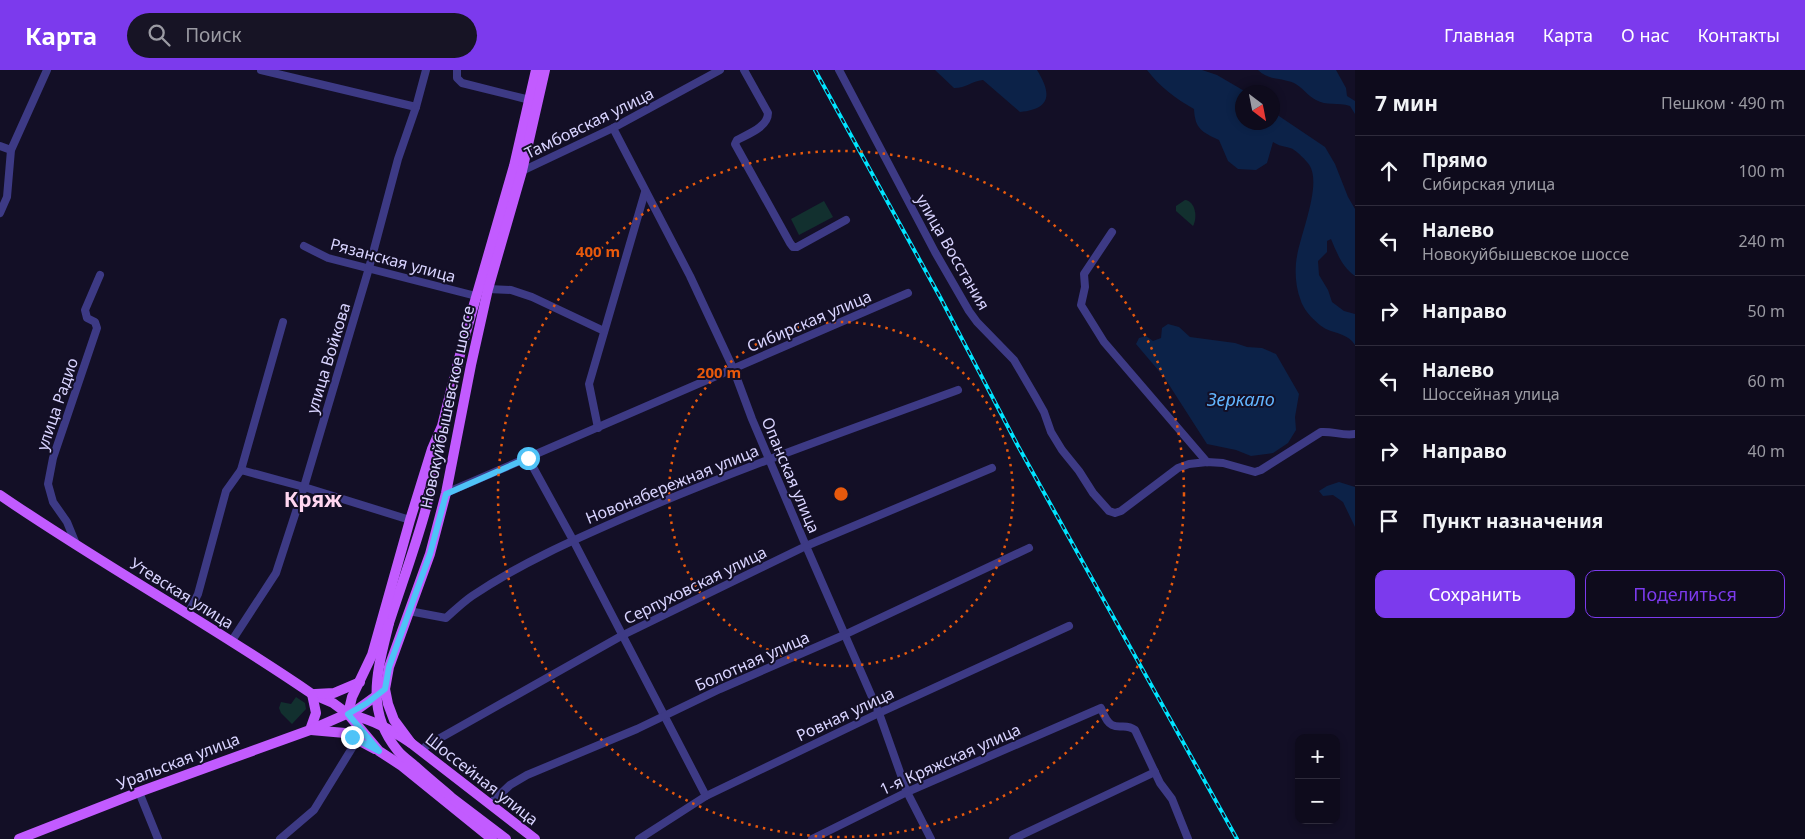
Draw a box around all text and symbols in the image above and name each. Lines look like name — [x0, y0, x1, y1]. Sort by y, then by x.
search box — [127, 13, 477, 58]
text: Карта — [25, 19, 97, 52]
icon: search — [145, 21, 173, 49]
text: Поиск — [185, 22, 242, 48]
text: Главная — [1444, 23, 1515, 47]
text: Карта — [1543, 23, 1593, 47]
text: О нас — [1621, 23, 1669, 47]
text: Контакты — [1697, 23, 1780, 47]
street label: Тамбовская улица — [521, 82, 657, 164]
north arrow — [1235, 85, 1280, 130]
text: 7 мин — [1375, 89, 1438, 117]
text: Пешком · 490 m — [1661, 92, 1785, 114]
text: Прямо — [1422, 147, 1488, 173]
icon: ahead — [1375, 157, 1403, 185]
text: 100 m — [1738, 160, 1785, 182]
text: Сибирская улица — [1422, 173, 1555, 195]
street label: улица Восстания — [911, 190, 995, 314]
text: Налево — [1422, 217, 1494, 243]
icon: left — [1375, 227, 1403, 255]
text: 240 m — [1738, 230, 1785, 252]
street label: Рязанская улица — [328, 233, 458, 287]
text: 400 m — [576, 241, 620, 261]
text: Новокуйбышевское шоссе — [1422, 243, 1629, 265]
street label: Сибирская улица — [743, 285, 875, 357]
icon: right — [1375, 297, 1403, 325]
text: Направо — [1422, 298, 1507, 324]
street label: улица Войкова — [301, 300, 355, 416]
text: 50 m — [1748, 300, 1785, 322]
street label: Новокуйбышевское шоссе — [415, 303, 479, 511]
street label: улица Радио — [31, 355, 83, 453]
text: Налево — [1422, 357, 1494, 383]
text: 200 m — [697, 362, 741, 382]
icon: left — [1375, 367, 1403, 395]
text: 60 m — [1748, 370, 1785, 392]
text: Шоссейная улица — [1422, 383, 1560, 405]
water label: Зеркало — [1206, 387, 1275, 411]
street label: Опанская улица — [757, 413, 825, 537]
icon: right — [1375, 437, 1403, 465]
text: Направо — [1422, 438, 1507, 464]
street label: Новонабережная улица — [582, 439, 762, 529]
text: 40 m — [1748, 440, 1785, 462]
route start — [517, 447, 540, 470]
district label: Кряж — [284, 485, 343, 513]
centre of rings — [832, 485, 850, 503]
icon: arrive — [1375, 507, 1403, 535]
text: Пункт назначения — [1422, 508, 1603, 534]
street label: Серпуховская улица — [620, 541, 770, 629]
street label: Утевская улица — [126, 552, 238, 634]
button: Сохранить — [1375, 570, 1575, 618]
button: Поделиться — [1585, 570, 1785, 618]
street label: Болотная улица — [691, 626, 813, 696]
street label: Ровная улица — [793, 682, 897, 746]
street label: 1-я Кряжская улица — [876, 718, 1024, 800]
route end — [341, 726, 364, 749]
street label: Уральская улица — [113, 727, 243, 795]
street label: Шоссейная улица — [421, 728, 543, 830]
map controls — [1295, 734, 1340, 824]
button: + — [1295, 734, 1340, 779]
button: − — [1295, 779, 1340, 824]

